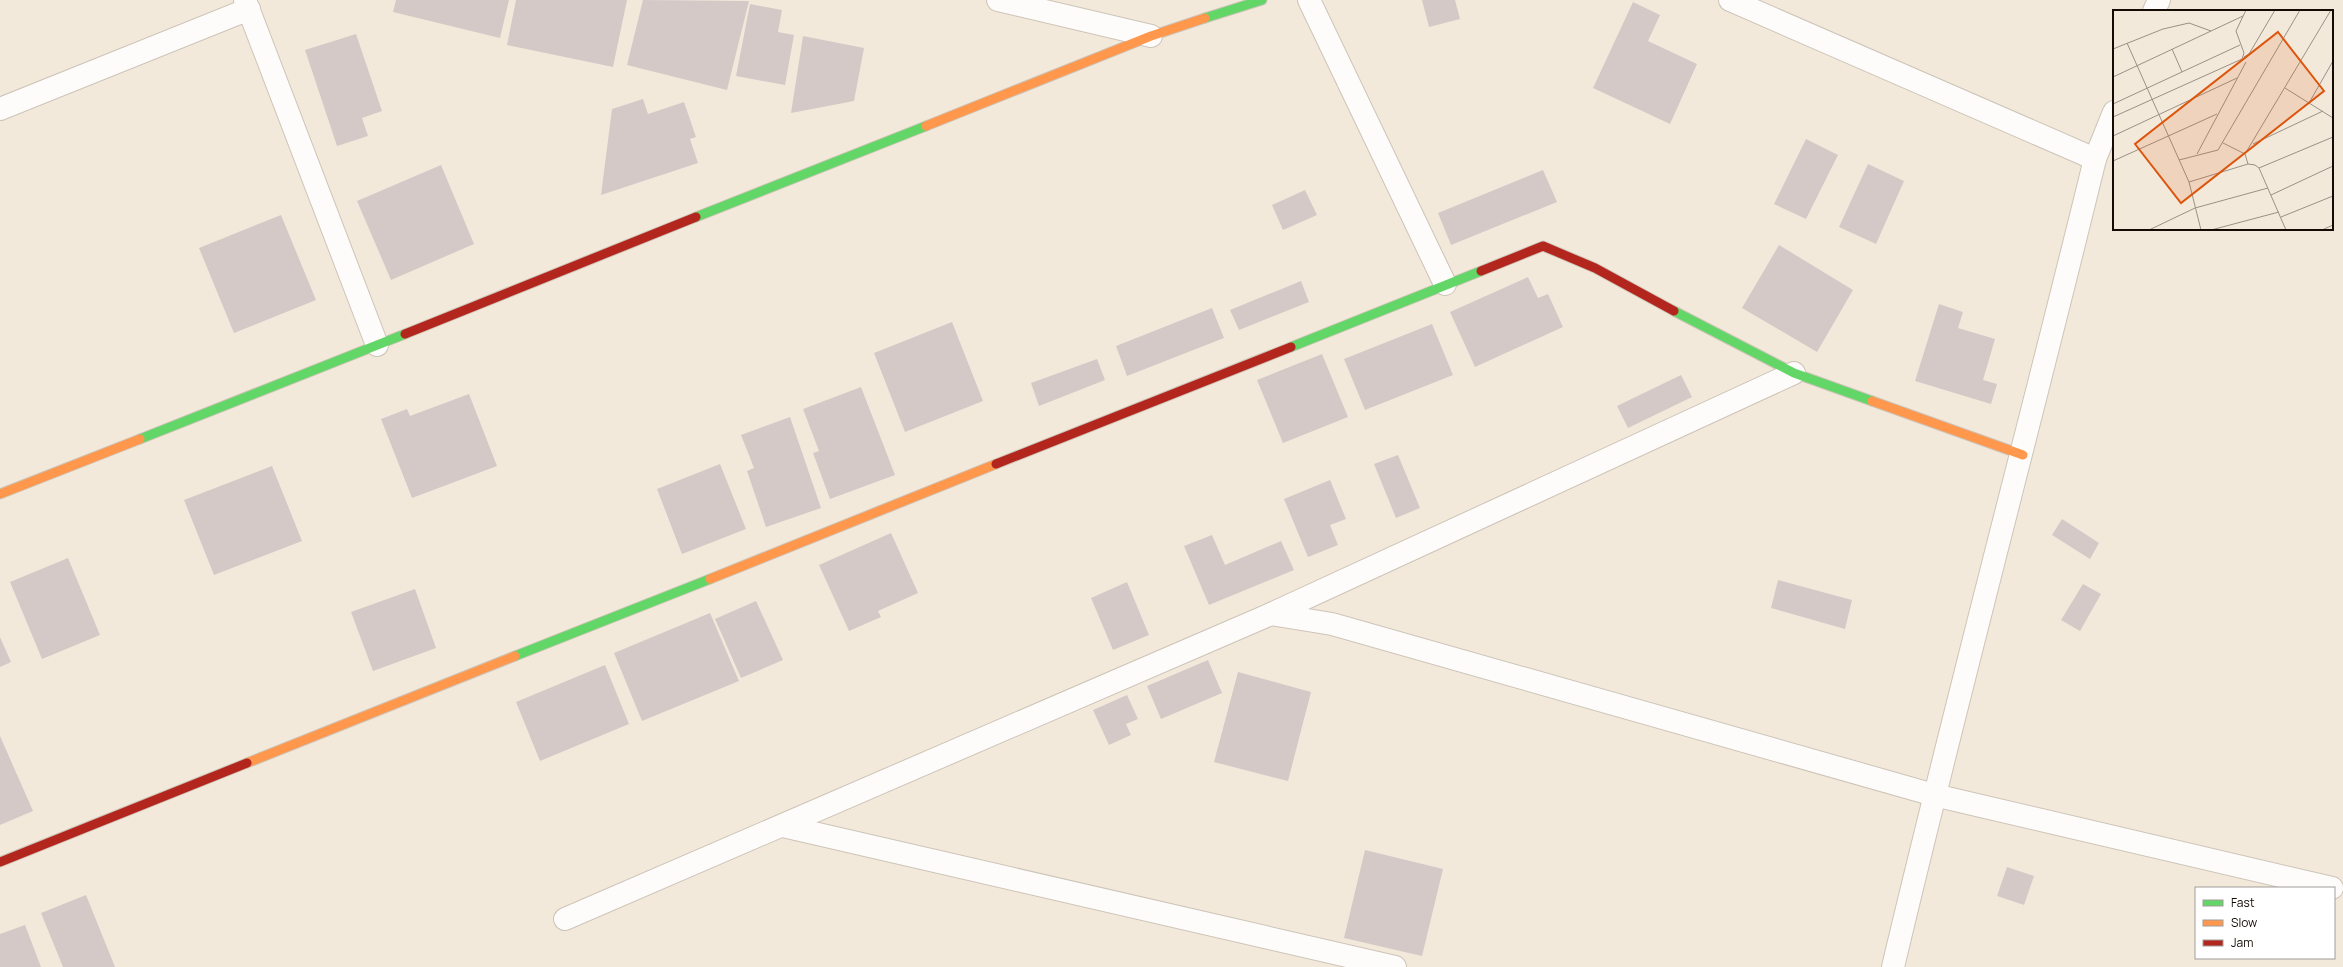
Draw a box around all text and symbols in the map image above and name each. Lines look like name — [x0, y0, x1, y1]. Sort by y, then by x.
inset map — [2113, 10, 2333, 230]
legend — [2195, 887, 2335, 959]
text: Fast — [2231, 894, 2255, 911]
text: Slow — [2231, 914, 2257, 931]
text: Jam — [2231, 934, 2253, 951]

